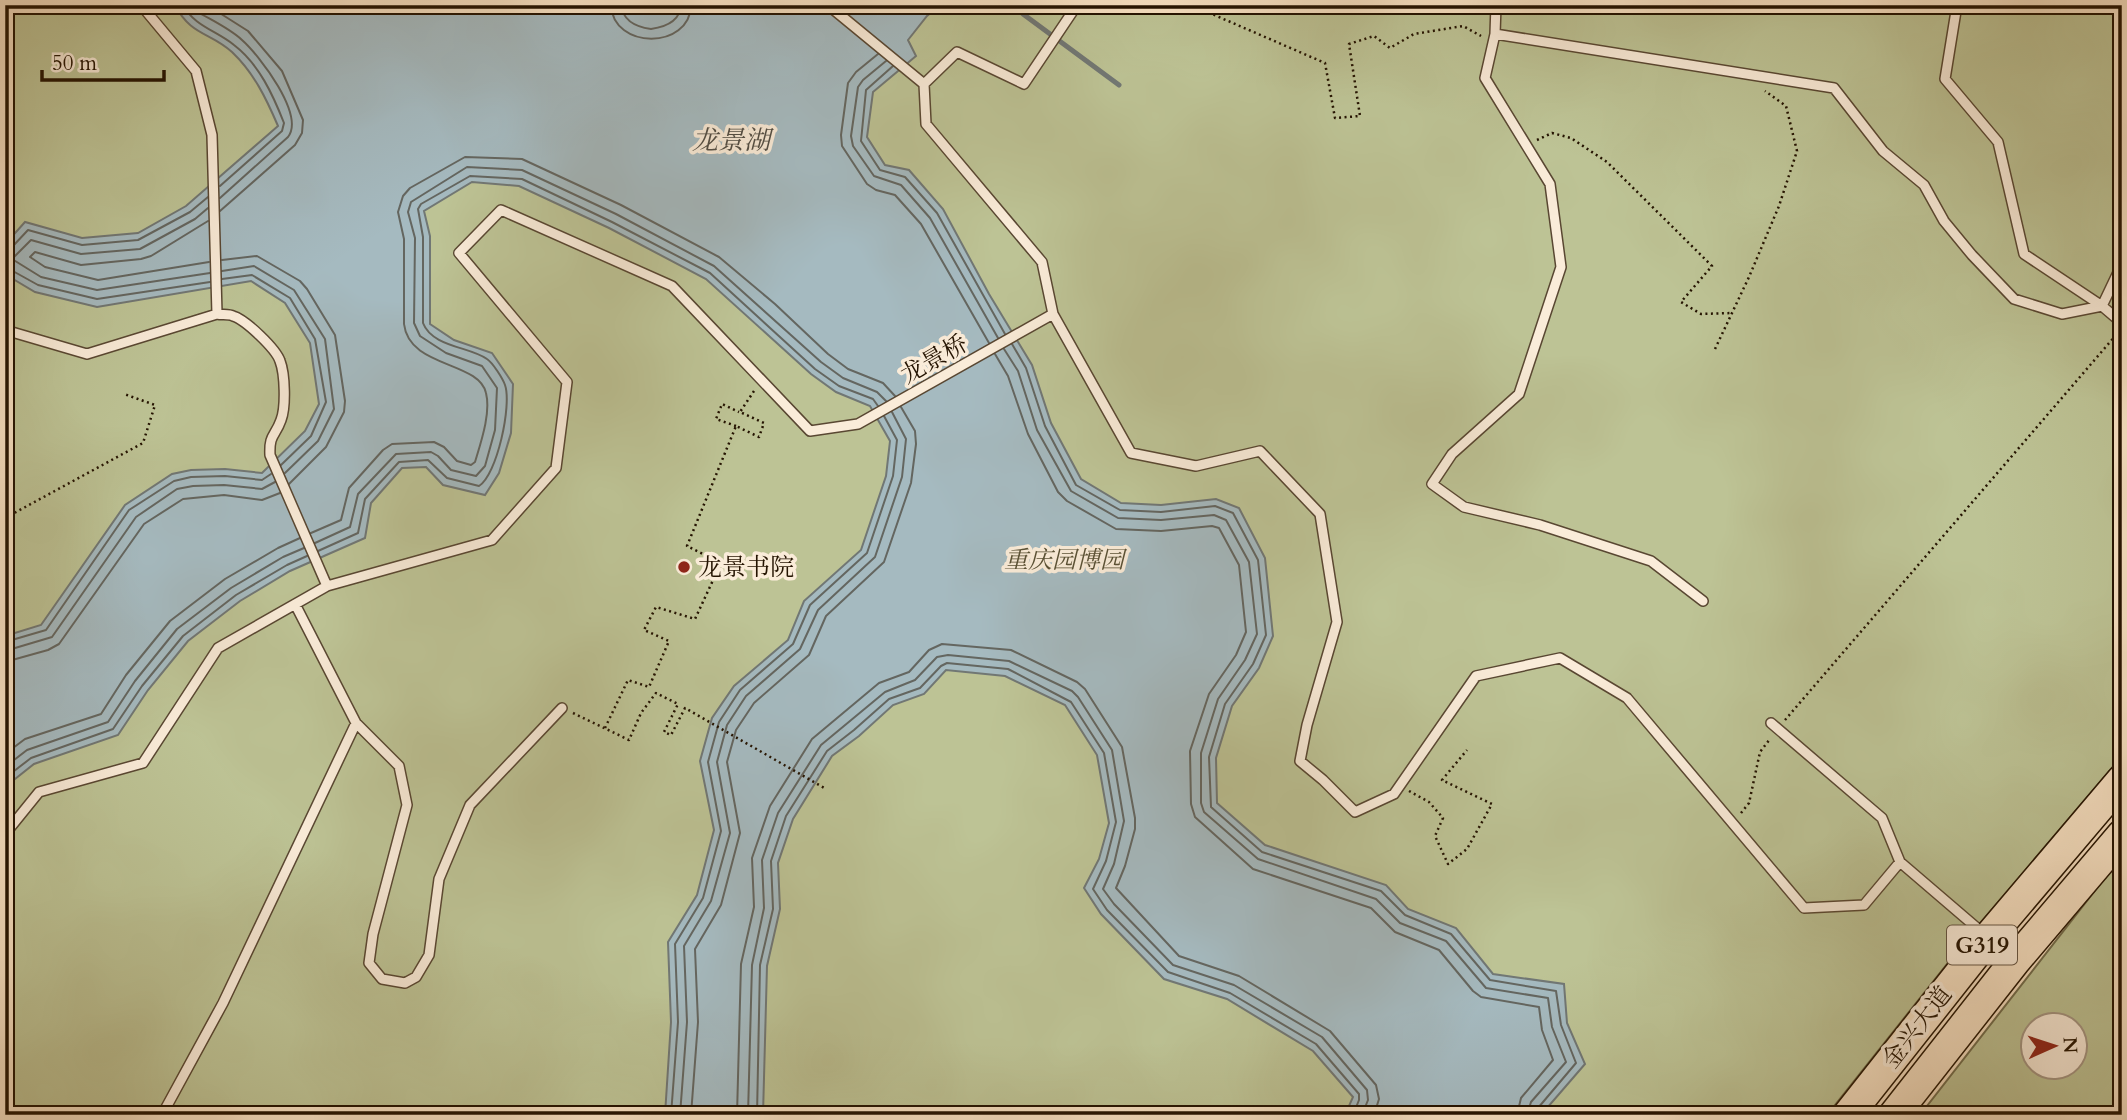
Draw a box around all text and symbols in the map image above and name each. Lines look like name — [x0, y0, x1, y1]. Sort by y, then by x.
scale bar — [42, 38, 164, 82]
text: 50 m — [52, 49, 97, 78]
water label: 龙景湖 — [692, 123, 774, 158]
street label: 龙景桥 — [895, 327, 974, 392]
park label: 重庆园博园 — [1004, 544, 1128, 577]
place label: 龙景书院 — [698, 551, 794, 584]
marker: 龙景书院 — [676, 559, 692, 575]
road number: G319 — [1947, 926, 2017, 964]
street label: 金兴大道 — [1875, 979, 1960, 1075]
north arrow — [2018, 1012, 2088, 1082]
text: N — [2057, 1036, 2083, 1055]

